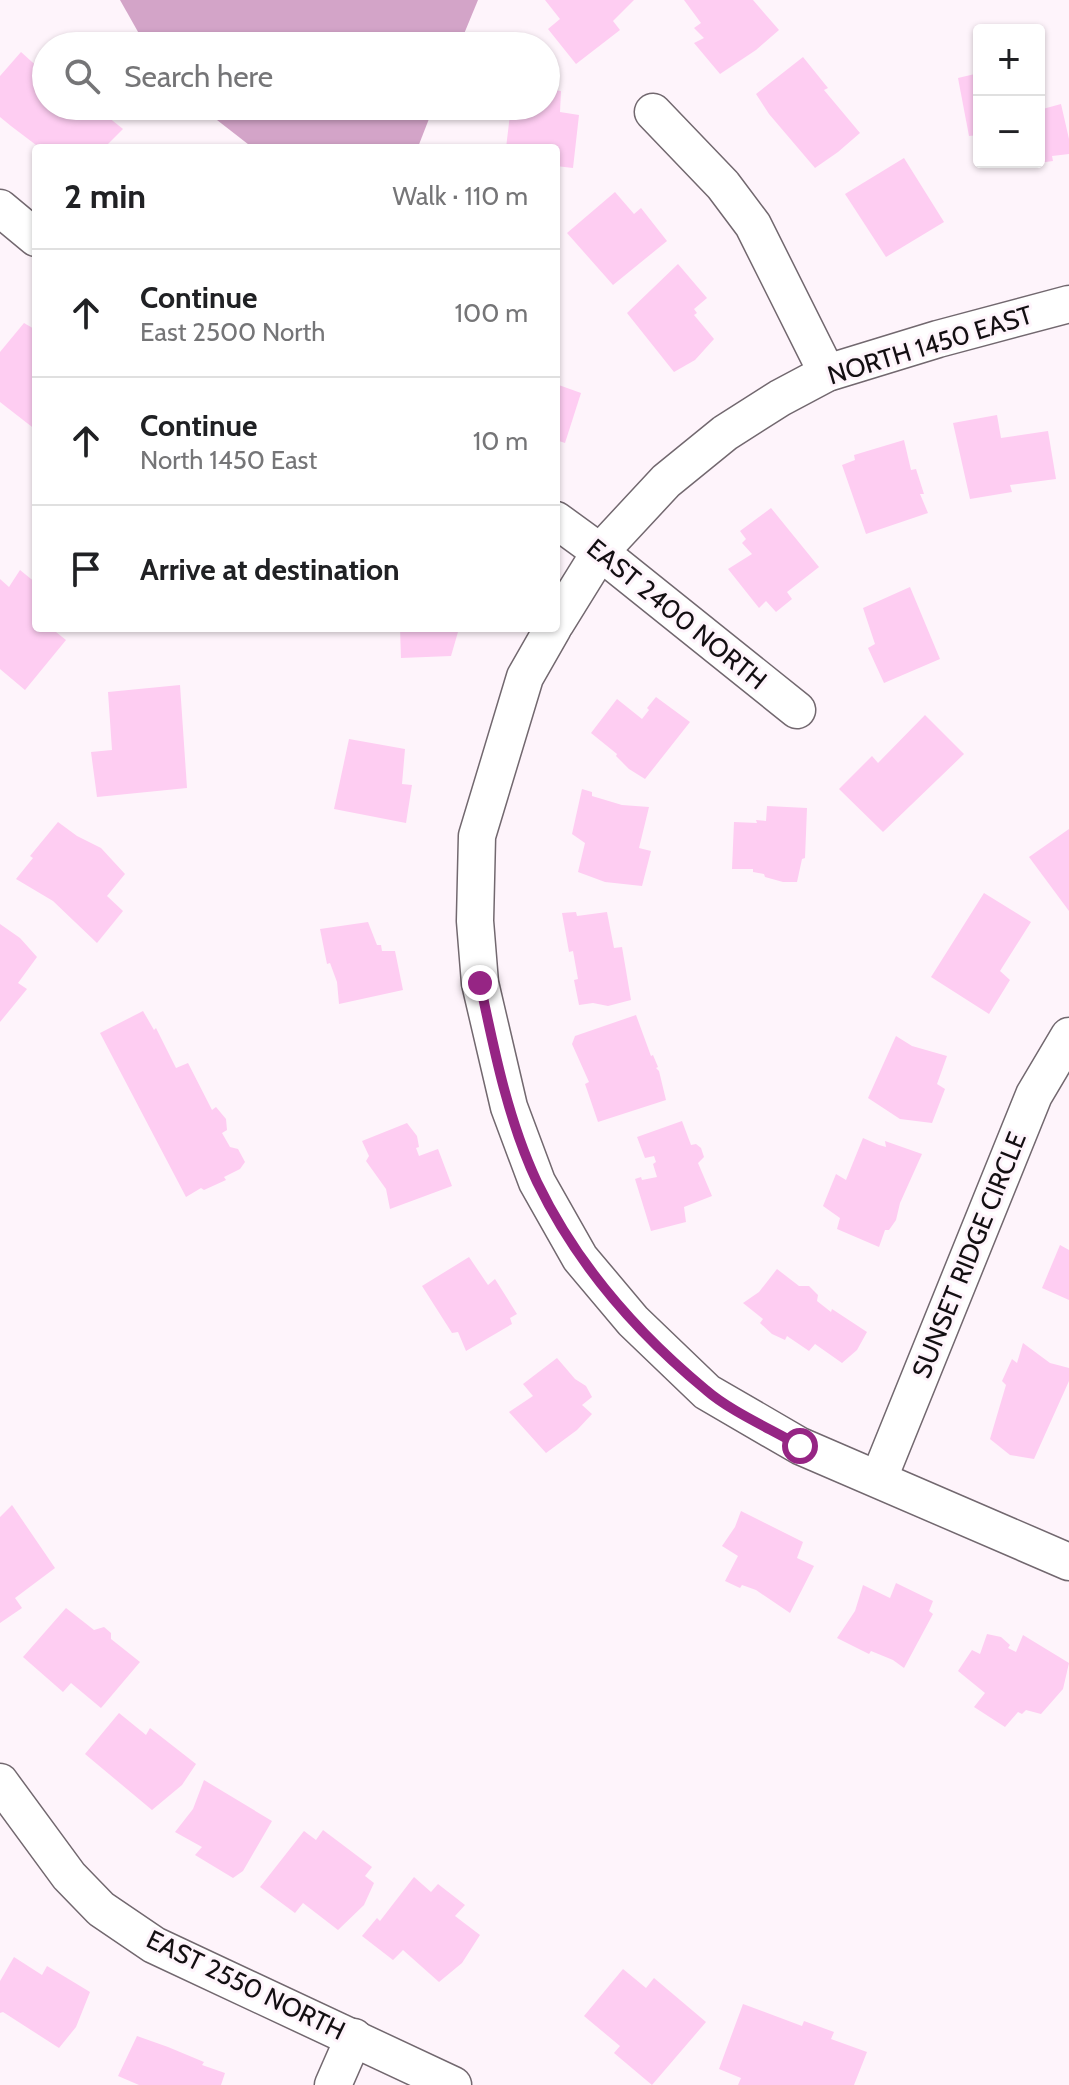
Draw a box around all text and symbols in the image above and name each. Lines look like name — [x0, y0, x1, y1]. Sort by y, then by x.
map controls — [973, 24, 1045, 168]
button: + — [973, 24, 1045, 96]
search box — [32, 32, 560, 120]
icon: search — [60, 54, 104, 98]
text: Search here — [124, 58, 273, 95]
button: − — [973, 96, 1045, 168]
text: 2 min — [64, 175, 146, 217]
text: Walk · 110 m — [393, 180, 528, 212]
text: Continue — [140, 279, 257, 316]
icon: ahead — [64, 291, 108, 335]
text: 100 m — [455, 297, 528, 329]
street label: NORTH 1450 EAST — [824, 299, 1037, 391]
text: East 2500 North — [140, 316, 325, 348]
text: Continue — [140, 407, 257, 444]
icon: ahead — [64, 419, 108, 463]
text: 10 m — [473, 425, 528, 457]
text: North 1450 East — [140, 444, 317, 476]
street label: EAST 2400 NORTH — [581, 532, 773, 696]
icon: arrive — [64, 547, 108, 591]
text: Arrive at destination — [140, 551, 400, 588]
route end — [462, 965, 498, 1001]
street label: SUNSET RIDGE CIRCLE — [905, 1127, 1033, 1383]
route start — [782, 1428, 818, 1464]
street label: EAST 2550 NORTH — [141, 1923, 351, 2047]

